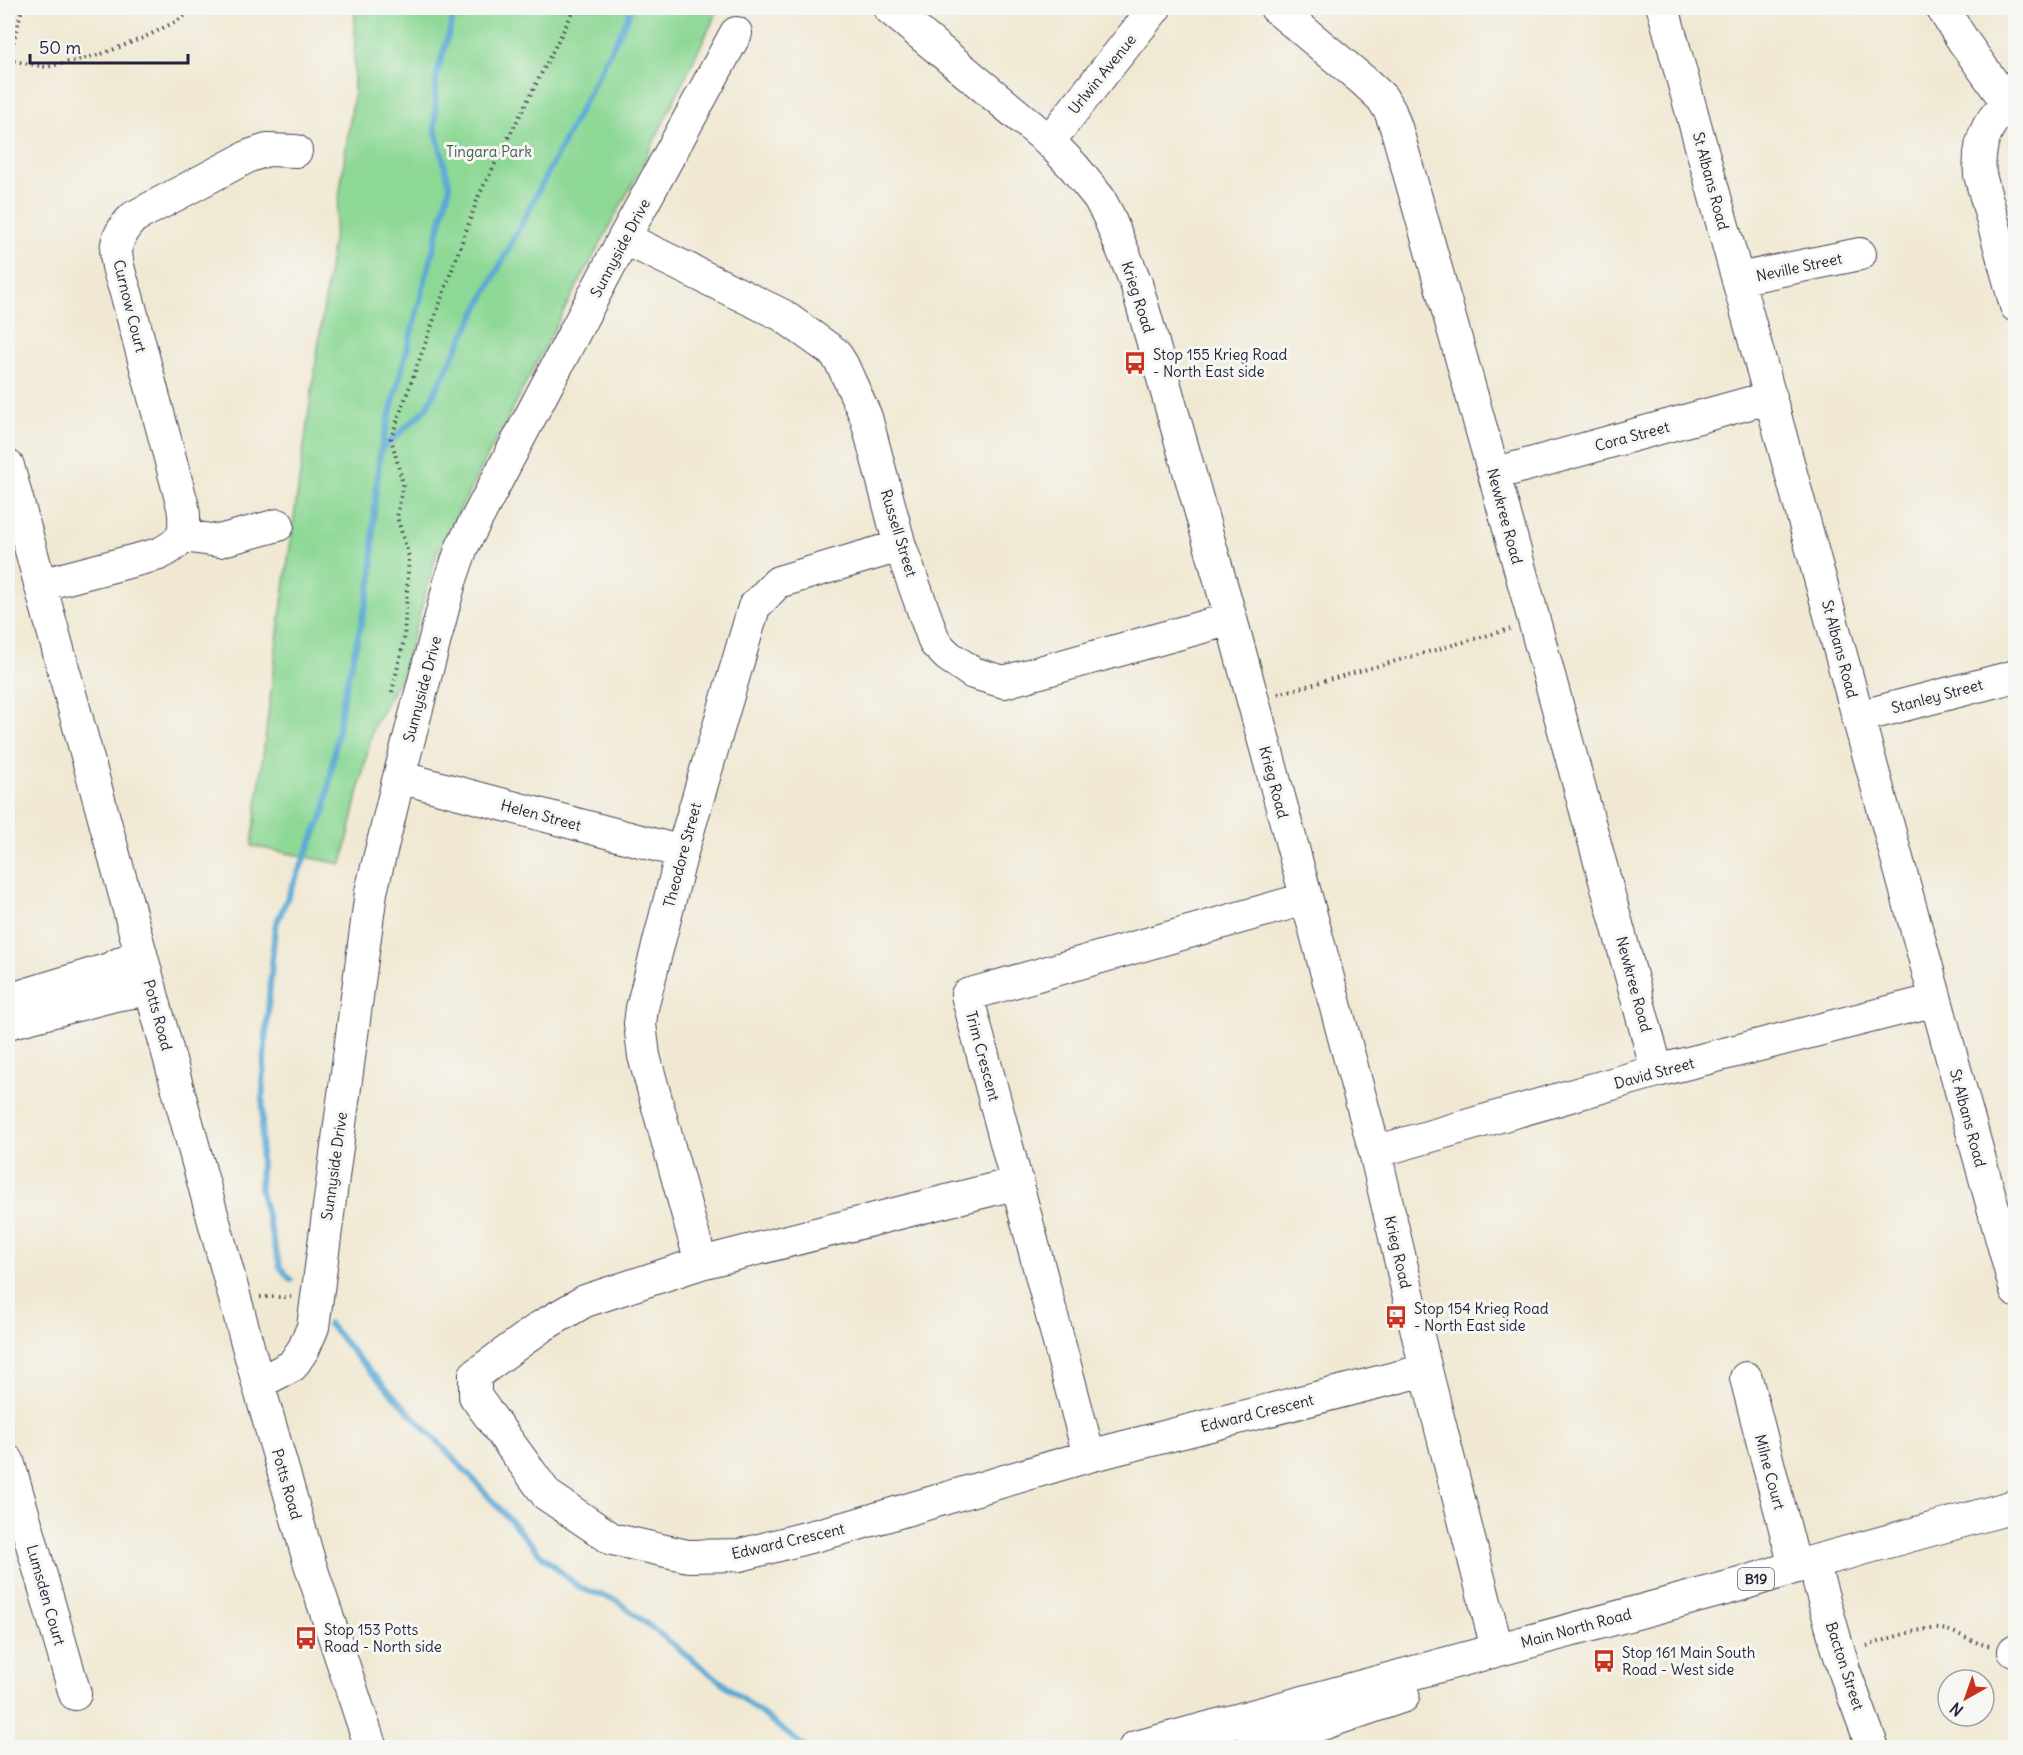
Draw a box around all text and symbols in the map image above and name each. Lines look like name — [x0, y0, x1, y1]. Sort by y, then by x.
scale bar — [30, 27, 188, 65]
street label: Urlwin Avenue — [1064, 30, 1140, 118]
text: 50 m — [39, 36, 81, 59]
street label: St Albans Road — [1689, 130, 1733, 232]
park label: Tingara Park — [446, 142, 532, 161]
street label: Sunnyside Drive — [586, 195, 654, 301]
street label: Neville Street — [1754, 249, 1844, 285]
street label: Curnow Court — [109, 258, 151, 354]
street label: Krieg Road — [1118, 259, 1159, 335]
place label: Stop 155 Krieg Road - North East side — [1153, 345, 1288, 381]
bus stop icon: Stop 155 Krieg Road - North East side — [1122, 350, 1148, 376]
street label: Cora Street — [1593, 417, 1671, 455]
street label: Newkree Road — [1483, 466, 1527, 566]
street label: Russell Street — [877, 487, 921, 579]
street label: St Albans Road — [1818, 598, 1862, 700]
street label: Sunnyside Drive — [399, 634, 445, 744]
street label: Stanley Street — [1889, 675, 1985, 717]
street label: Krieg Road — [1255, 744, 1293, 820]
street label: Helen Street — [499, 795, 583, 835]
street label: Theodore Street — [659, 801, 705, 909]
street label: Newkree Road — [1612, 934, 1656, 1034]
street label: Potts Road — [139, 977, 177, 1053]
street label: Trim Crescent — [962, 1009, 1004, 1103]
street label: David Street — [1612, 1053, 1696, 1093]
street label: St Albans Road — [1946, 1067, 1990, 1169]
street label: Sunnyside Drive — [317, 1111, 351, 1221]
street label: Krieg Road — [1380, 1214, 1416, 1290]
place label: Stop 154 Krieg Road - North East side — [1414, 1299, 1549, 1335]
bus stop icon: Stop 154 Krieg Road - North East side — [1383, 1304, 1409, 1330]
street label: Edward Crescent — [1199, 1390, 1315, 1436]
street label: Milne Court — [1751, 1432, 1789, 1512]
street label: Potts Road — [268, 1446, 306, 1522]
street label: Edward Crescent — [730, 1519, 846, 1563]
street label: Lumsden Court — [23, 1542, 69, 1648]
road number: B19 — [1738, 1568, 1774, 1590]
street label: Main North Road — [1519, 1604, 1633, 1652]
street label: Bacton Street — [1822, 1619, 1868, 1713]
place label: Stop 153 Potts Road - North side — [324, 1620, 442, 1656]
bus stop icon: Stop 153 Potts Road - North side — [293, 1625, 319, 1651]
place label: Stop 161 Main South Road - West side — [1622, 1643, 1756, 1679]
bus stop icon: Stop 161 Main South Road - West side — [1591, 1648, 1617, 1674]
north arrow — [1936, 1668, 1996, 1728]
text: N — [1946, 1698, 1967, 1721]

